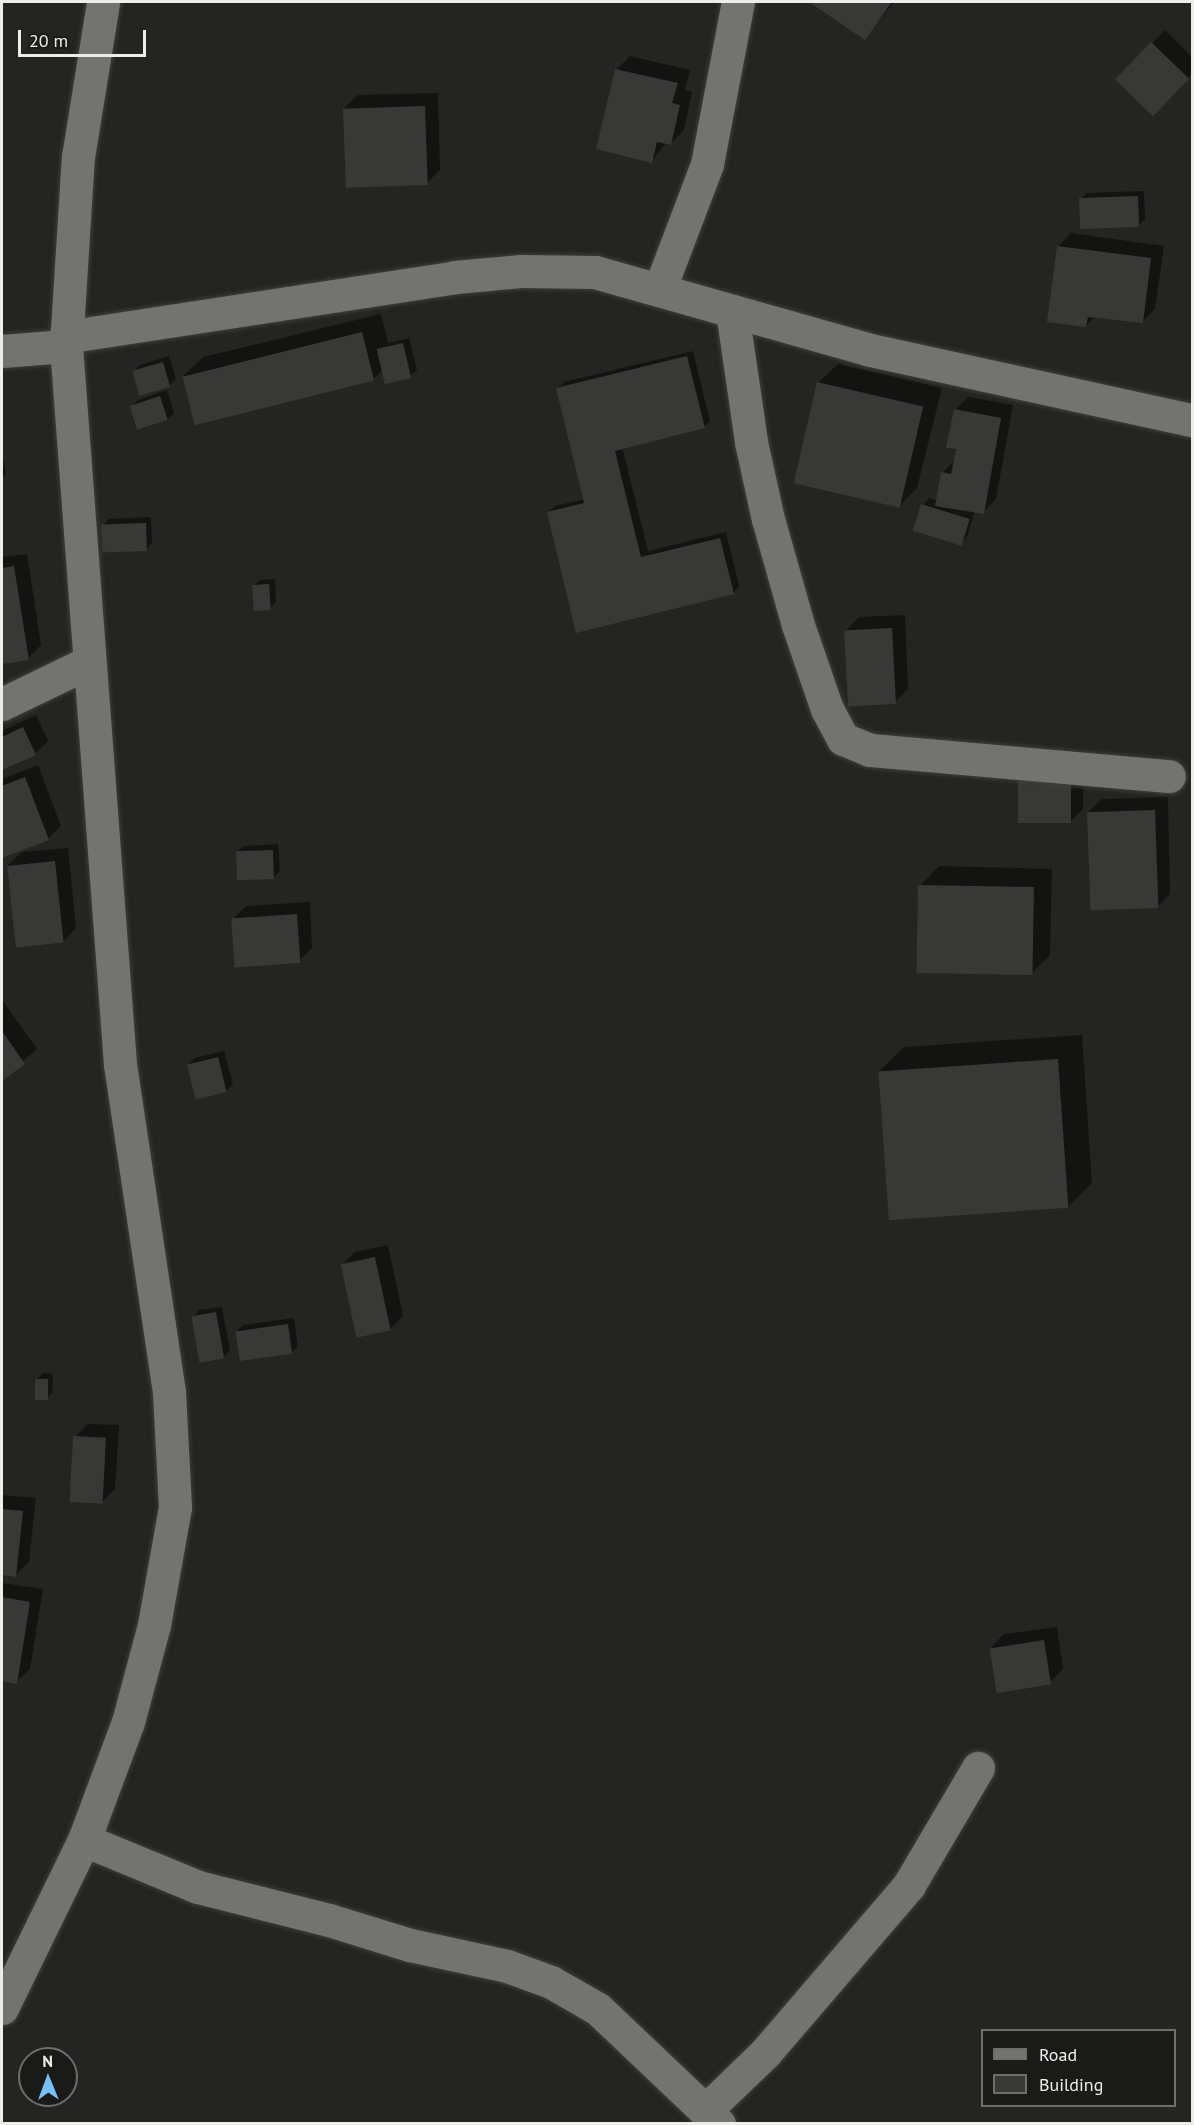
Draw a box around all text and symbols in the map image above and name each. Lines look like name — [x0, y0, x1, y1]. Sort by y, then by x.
scale bar — [21, 18, 148, 56]
text: 20 m — [29, 29, 68, 52]
legend — [981, 2029, 1176, 2107]
text: Road — [1039, 2043, 1077, 2066]
north arrow — [18, 2047, 78, 2107]
text: N — [42, 2051, 53, 2071]
text: Building — [1039, 2073, 1103, 2096]

